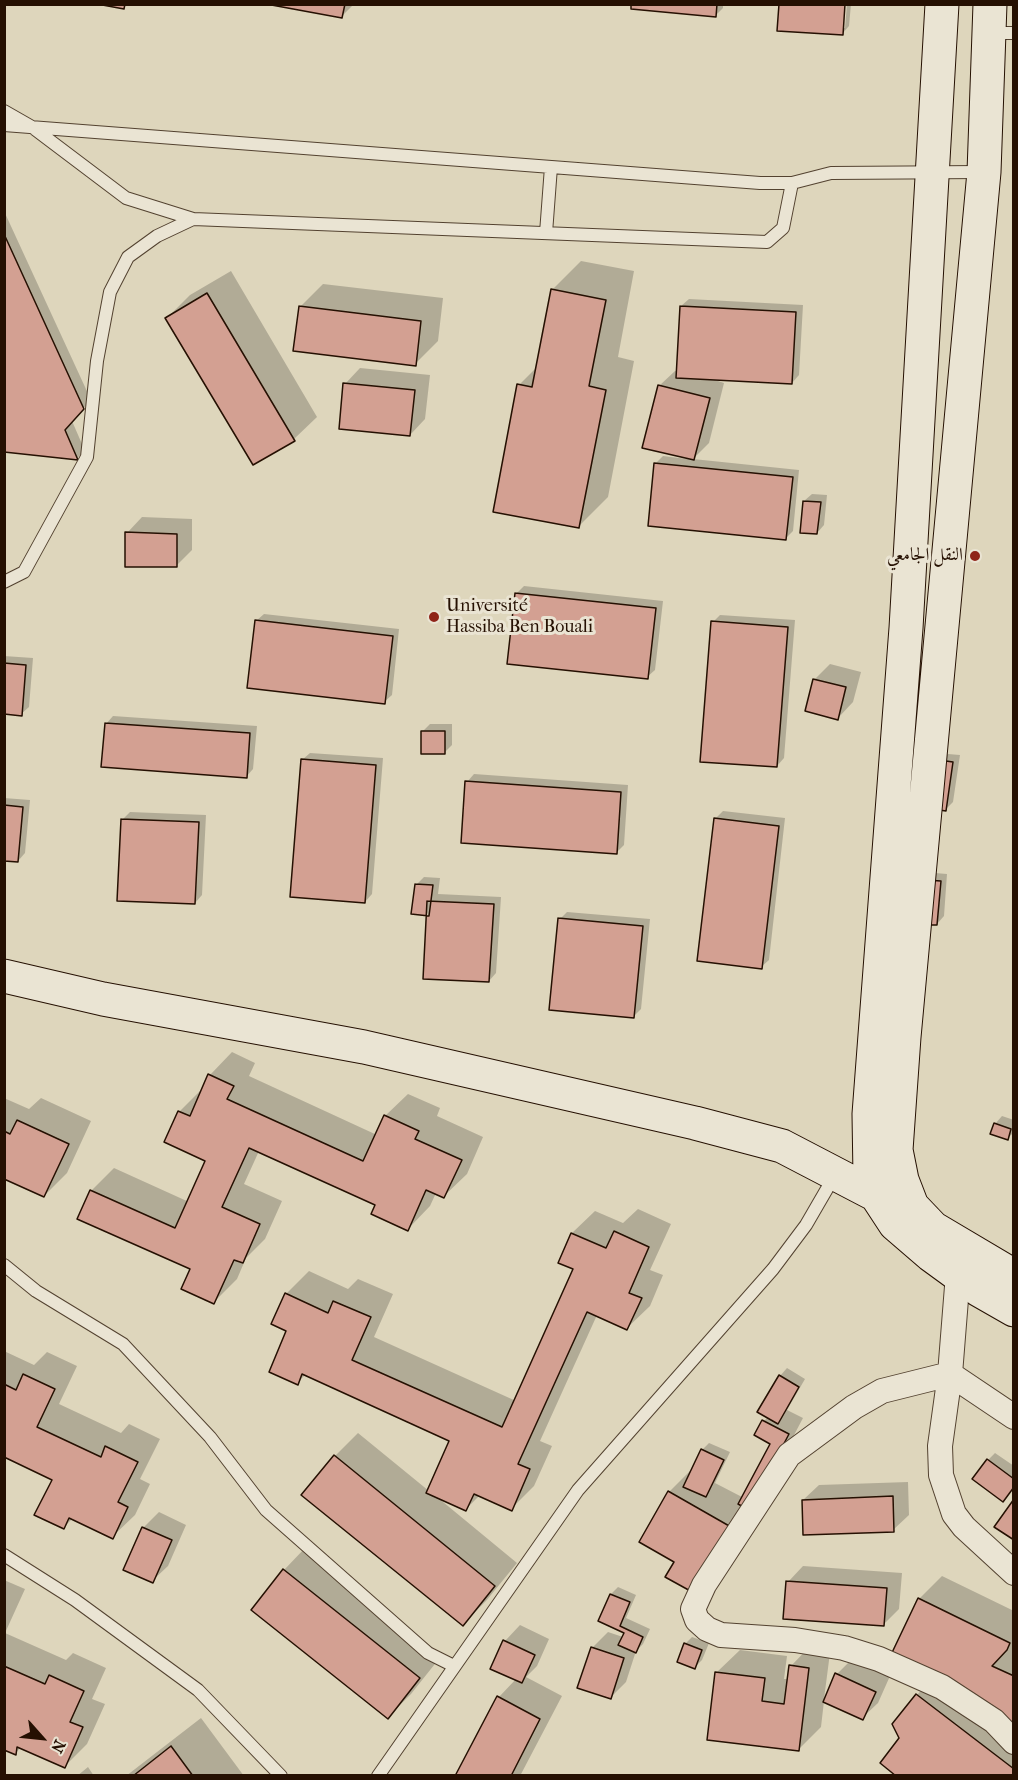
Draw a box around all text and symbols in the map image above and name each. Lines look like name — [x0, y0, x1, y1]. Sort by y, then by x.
place label: النقل الجامعي — [887, 545, 963, 567]
marker: النقل الجامعي — [968, 549, 982, 563]
place label: Université Hassiba Ben Bouali — [446, 596, 593, 638]
marker: Université Hassiba Ben Bouali — [427, 610, 441, 624]
north arrow — [12, 1708, 72, 1768]
text: N — [47, 1737, 70, 1756]

